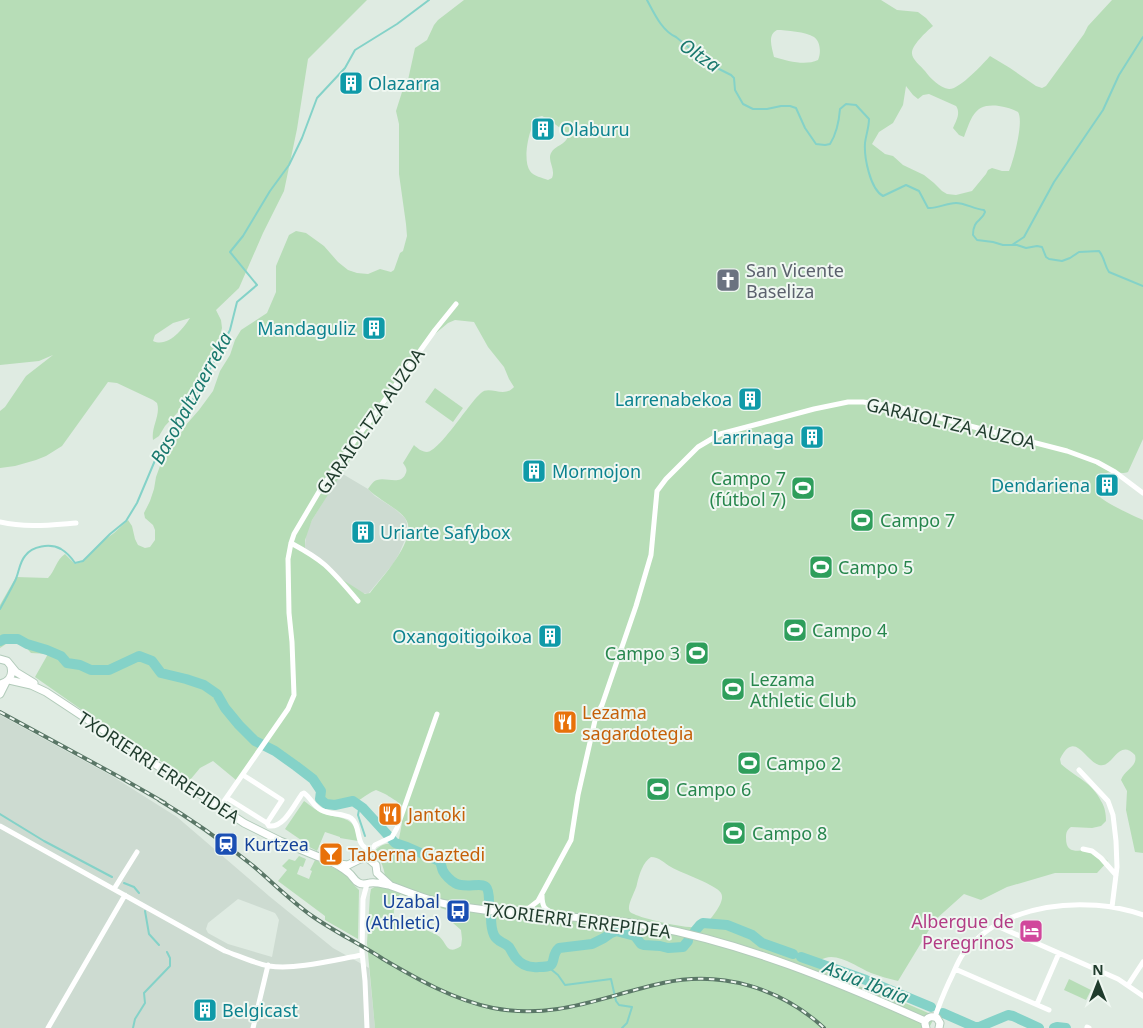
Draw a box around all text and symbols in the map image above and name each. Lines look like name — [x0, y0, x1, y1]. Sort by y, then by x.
water label: Oltza — [674, 32, 726, 78]
building icon: Olazarra — [338, 70, 364, 96]
place label: Olazarra — [368, 71, 440, 95]
building icon: Olaburu — [530, 116, 556, 142]
place label: Olaburu — [560, 117, 630, 141]
place label: San Vicente Baseliza — [746, 258, 844, 303]
church icon: San Vicente Baseliza — [715, 267, 741, 293]
building icon: Mandaguliz — [361, 315, 387, 341]
place label: Mandaguliz — [257, 316, 356, 340]
water label: Basobaltzaerreka — [144, 327, 238, 469]
street label: GARAIOLTZA AUZOA — [311, 343, 430, 499]
building icon: Larrenabekoa — [737, 386, 763, 412]
place label: Larrenabekoa — [615, 387, 732, 411]
street label: GARAIOLTZA AUZOA — [864, 392, 1038, 454]
building icon: Larrinaga — [799, 424, 825, 450]
place label: Larrinaga — [713, 425, 794, 449]
building icon: Mormojon — [521, 458, 547, 484]
place label: Mormojon — [552, 459, 641, 483]
place label: Campo 7 (fútbol 7) — [710, 466, 786, 511]
building icon: Dendariena — [1094, 472, 1120, 498]
place label: Dendariena — [991, 473, 1090, 497]
sports icon: Campo 7 (fútbol 7) — [790, 475, 816, 501]
sports icon: Campo 7 — [849, 507, 875, 533]
place label: Campo 7 — [880, 508, 955, 532]
building icon: Uriarte Safybox — [350, 519, 376, 545]
place label: Uriarte Safybox — [380, 520, 511, 544]
sports icon: Campo 5 — [808, 554, 834, 580]
place label: Campo 5 — [838, 555, 913, 579]
sports icon: Campo 4 — [782, 617, 808, 643]
place label: Campo 4 — [812, 618, 887, 642]
building icon: Oxangoitigoikoa — [537, 623, 563, 649]
place label: Oxangoitigoikoa — [392, 624, 532, 648]
sports icon: Campo 3 — [684, 640, 710, 666]
place label: Campo 3 — [605, 641, 680, 665]
place label: Lezama Athletic Club — [750, 667, 857, 712]
sports icon: Lezama Athletic Club — [720, 676, 746, 702]
place label: Lezama sagardotegia — [582, 700, 693, 745]
street label: TXORIERRI ERREPIDEA — [73, 706, 245, 829]
restaurant icon: Lezama sagardotegia — [552, 709, 578, 735]
sports icon: Campo 2 — [736, 750, 762, 776]
place label: Campo 2 — [766, 751, 841, 775]
sports icon: Campo 6 — [645, 776, 671, 802]
place label: Campo 6 — [676, 777, 751, 801]
restaurant icon: Jantoki — [377, 801, 403, 827]
place label: Jantoki — [406, 802, 466, 826]
sports icon: Campo 8 — [721, 820, 747, 846]
place label: Campo 8 — [752, 821, 827, 845]
station icon: Kurtzea — [213, 831, 239, 857]
place label: Kurtzea — [244, 832, 309, 856]
bar icon: Taberna Gaztedi — [318, 841, 344, 867]
place label: Taberna Gaztedi — [348, 842, 485, 866]
place label: Uzabal (Athletic) — [365, 889, 440, 934]
street label: TXORIERRI ERREPIDEA — [482, 897, 673, 943]
bus stop icon: Uzabal (Athletic) — [445, 898, 471, 924]
place label: Albergue de Peregrinos — [911, 909, 1014, 954]
hotel icon: Albergue de Peregrinos — [1018, 918, 1044, 944]
water label: Asua Ibaia — [818, 953, 913, 1010]
north arrow — [1073, 958, 1123, 1008]
text: N — [1092, 960, 1104, 979]
building icon: Belgicast — [192, 997, 218, 1023]
place label: Belgicast — [222, 998, 299, 1022]

